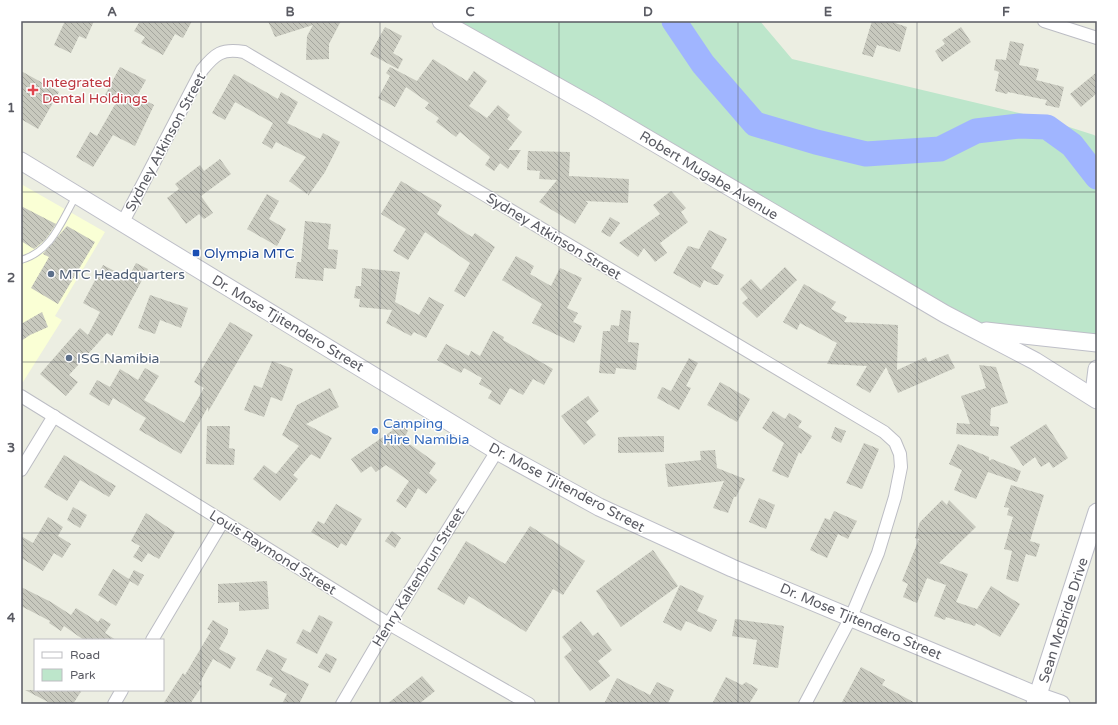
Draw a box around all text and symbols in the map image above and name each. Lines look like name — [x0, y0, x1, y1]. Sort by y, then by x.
text: A — [107, 4, 117, 20]
text: B — [285, 4, 295, 20]
text: C — [465, 4, 475, 20]
text: D — [643, 4, 653, 20]
text: E — [824, 4, 832, 20]
text: F — [1002, 4, 1010, 20]
street label: Sydney Atkinson Street — [122, 69, 210, 214]
place label: Integrated Dental Holdings — [42, 74, 148, 107]
marker: Integrated Dental Holdings — [27, 84, 39, 96]
text: 1 — [7, 100, 15, 116]
street label: Robert Mugabe Avenue — [636, 127, 781, 224]
street label: Sydney Atkinson Street — [483, 189, 625, 284]
place label: Olympia MTC — [204, 245, 295, 262]
marker: Olympia MTC — [191, 248, 201, 258]
place label: MTC Headquarters — [59, 266, 185, 283]
marker: MTC Headquarters — [46, 269, 56, 279]
text: 2 — [7, 270, 15, 286]
street label: Dr. Mose Tjitendero Street — [209, 271, 367, 376]
place label: ISG Namibia — [77, 350, 160, 367]
marker: ISG Namibia — [64, 353, 74, 363]
place label: Camping Hire Namibia — [383, 415, 469, 448]
marker: Camping Hire Namibia — [370, 426, 380, 436]
street label: Dr. Mose Tjitendero Street — [486, 439, 648, 536]
text: 3 — [7, 440, 15, 456]
street label: Henry Kaltenbrun Street — [369, 504, 469, 650]
street label: Louis Raymond Street — [206, 506, 340, 599]
street label: Sean McBride Drive — [1035, 555, 1092, 685]
street label: Dr. Mose Tjitendero Street — [777, 580, 945, 664]
text: 4 — [7, 610, 16, 626]
legend — [34, 639, 164, 691]
text: Road — [70, 648, 100, 662]
text: Park — [70, 668, 96, 682]

